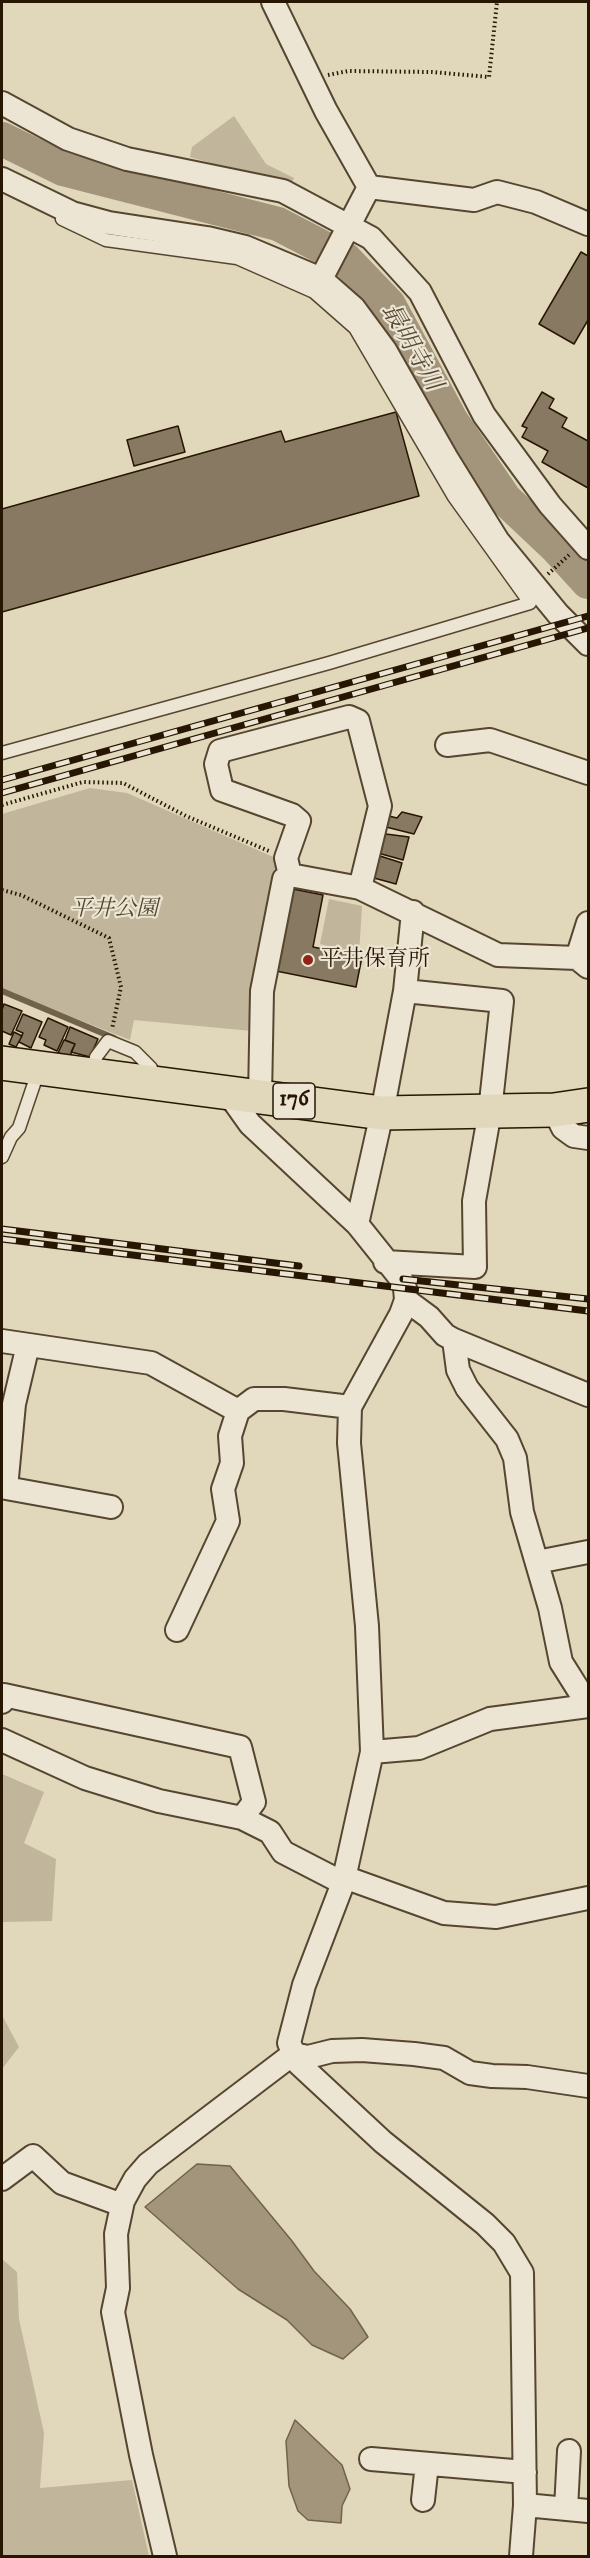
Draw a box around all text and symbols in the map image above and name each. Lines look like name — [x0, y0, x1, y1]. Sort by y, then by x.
water label: 最明寺川 — [374, 299, 446, 397]
park label: 平井公園 — [70, 897, 158, 923]
place label: 平井保育所 — [320, 947, 430, 973]
marker: 平井保育所 — [301, 953, 315, 967]
road number: 176 — [273, 1083, 315, 1119]

